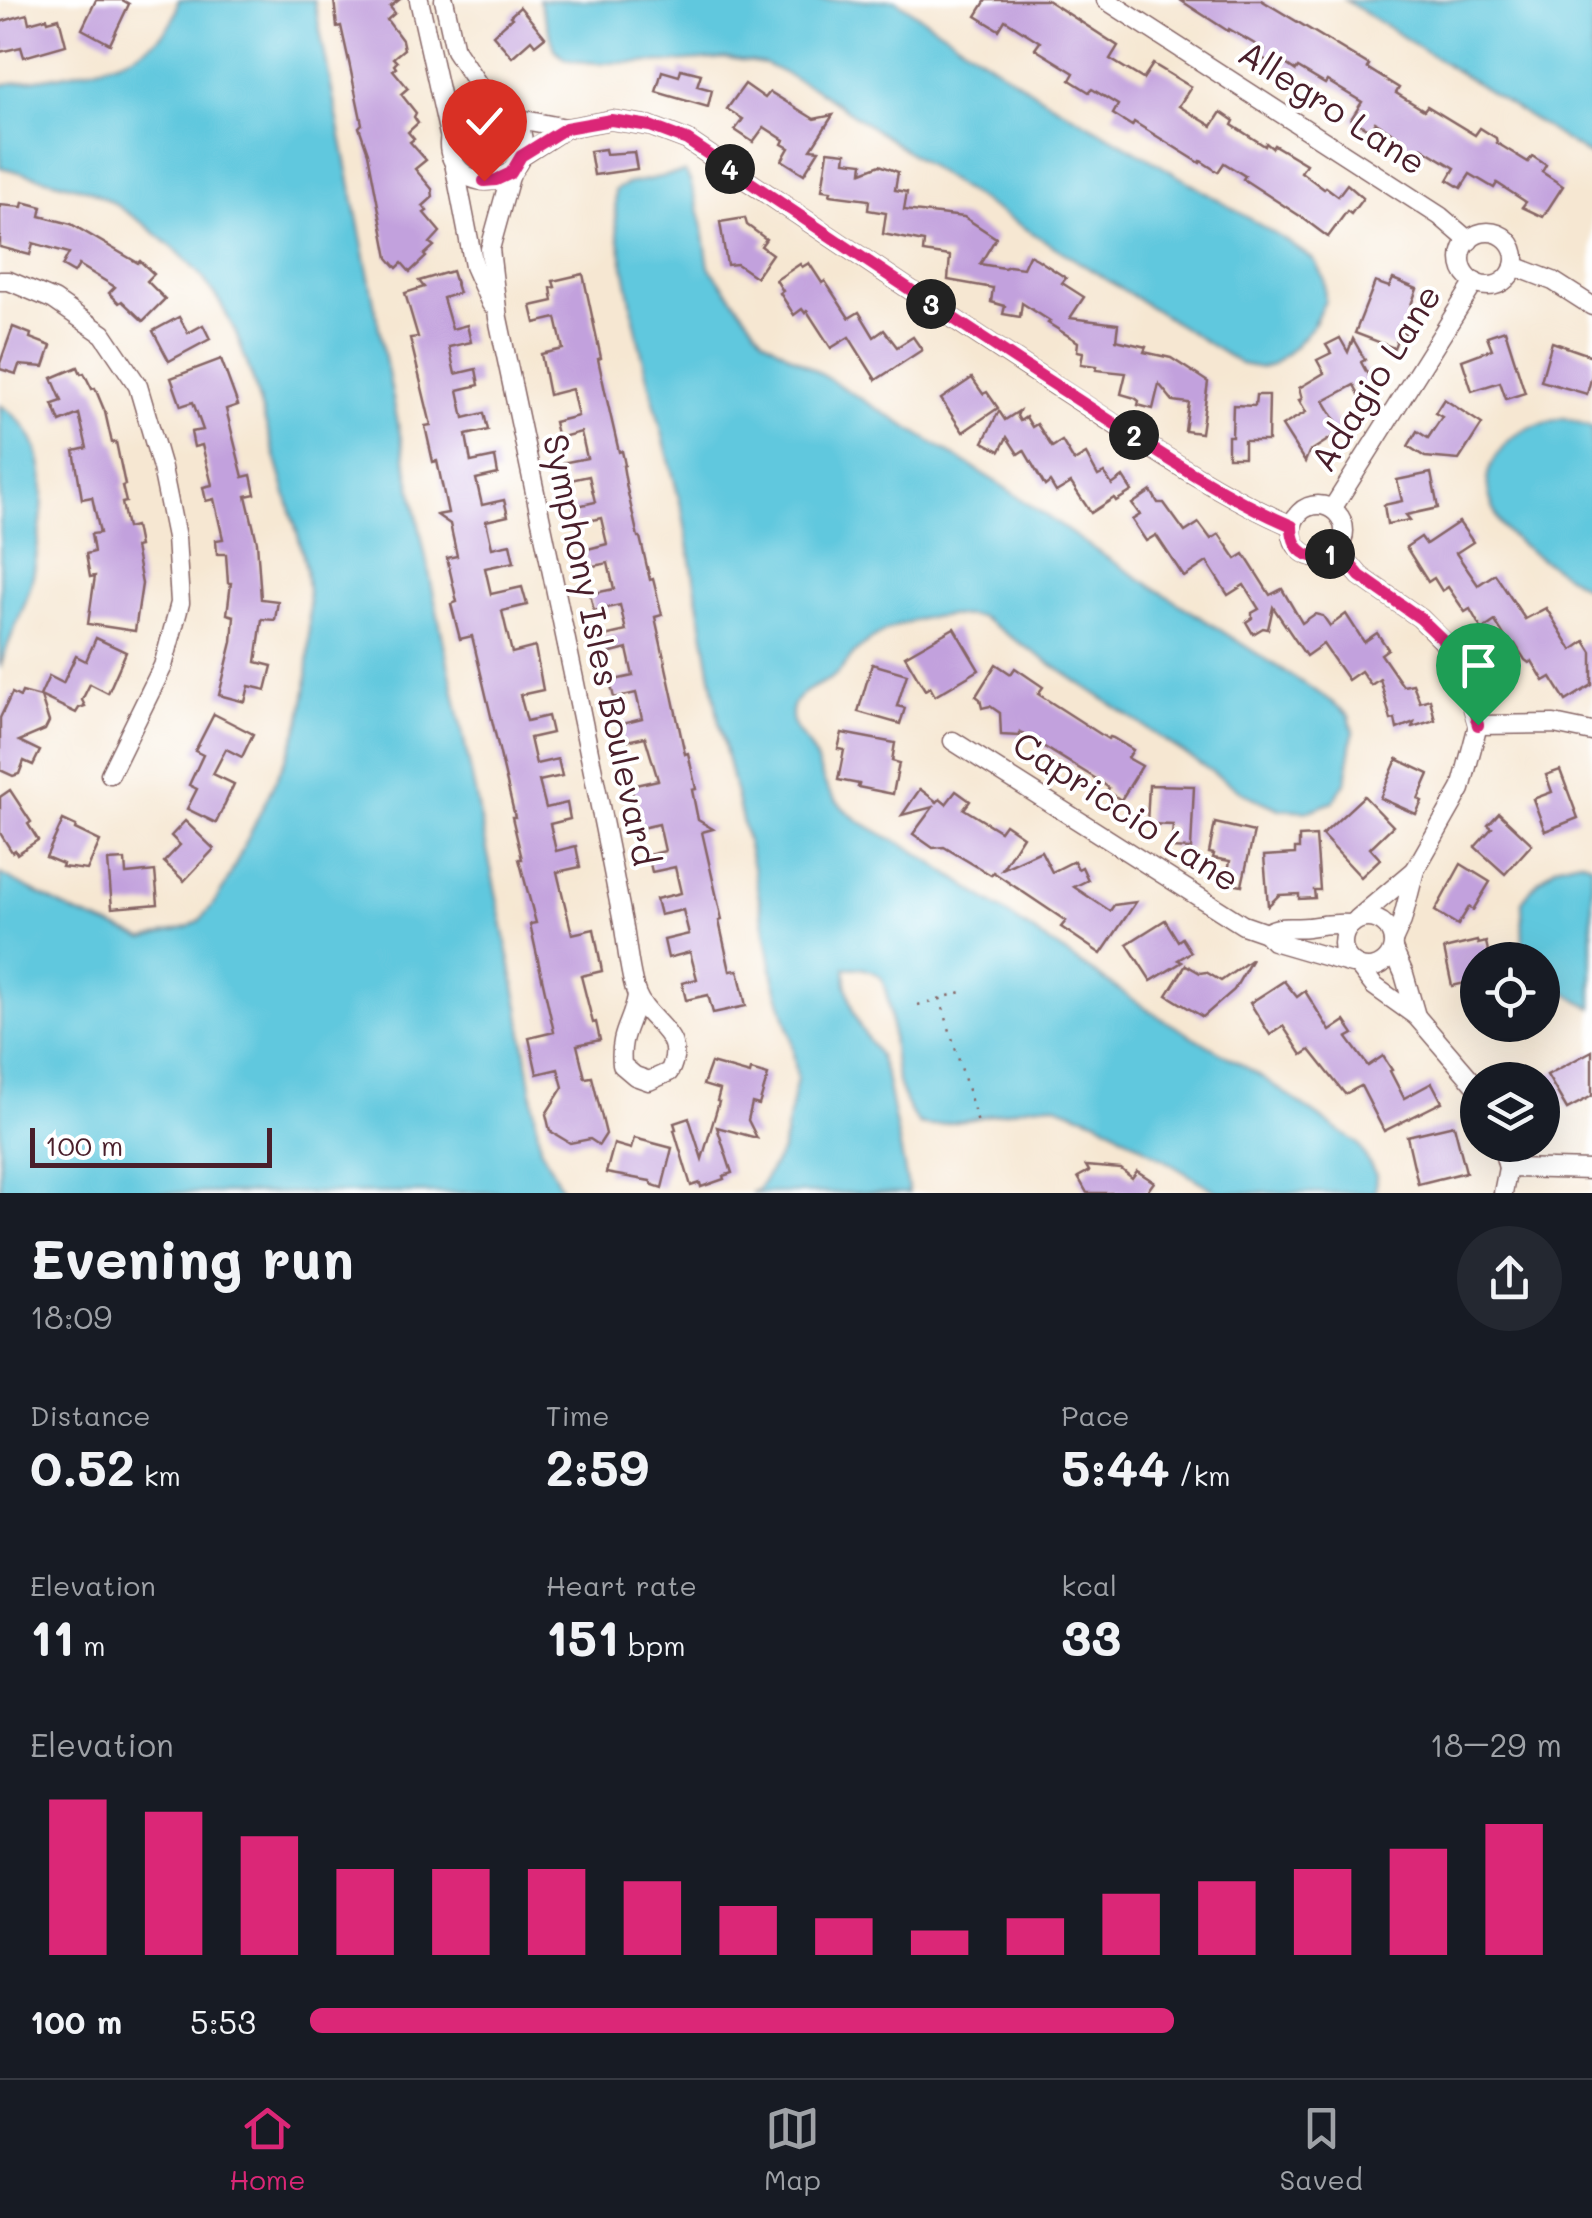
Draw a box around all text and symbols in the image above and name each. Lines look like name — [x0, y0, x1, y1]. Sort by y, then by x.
street label: Allegro Lane — [1231, 29, 1436, 184]
pin — [442, 79, 527, 182]
icon: check — [457, 94, 512, 149]
pin: 4 — [705, 144, 755, 194]
text: 4 — [721, 151, 739, 187]
street label: Adagio Lane — [1299, 275, 1450, 479]
pin: 3 — [906, 279, 956, 329]
text: 3 — [923, 286, 939, 322]
pin: 2 — [1109, 410, 1159, 460]
text: 2 — [1126, 417, 1142, 453]
street label: Symphony Isles Boulevard — [534, 430, 670, 870]
pin: 1 — [1305, 529, 1355, 579]
text: 1 — [1324, 536, 1336, 572]
pin — [1436, 623, 1521, 726]
icon: arrive — [1451, 638, 1506, 693]
street label: Capriccio Lane — [1005, 720, 1249, 901]
map controls — [1460, 942, 1560, 1162]
button: locate — [1460, 942, 1560, 1042]
button: layers — [1460, 1062, 1560, 1162]
scale bar — [30, 1123, 272, 1168]
text: 100 m — [45, 1127, 123, 1163]
text: Evening run — [30, 1221, 354, 1293]
button: share — [1457, 1226, 1562, 1331]
text: 18:09 — [30, 1295, 112, 1337]
text: Distance — [30, 1397, 151, 1433]
text: Time — [546, 1397, 609, 1433]
text: Pace — [1061, 1397, 1130, 1433]
text: 0.52 — [30, 1433, 135, 1499]
text: 2:59 — [546, 1433, 649, 1499]
text: 5:44 — [1061, 1433, 1170, 1499]
text: km — [135, 1457, 181, 1493]
text: /km — [1170, 1457, 1231, 1493]
text: Elevation — [30, 1567, 156, 1603]
text: Heart rate — [546, 1567, 697, 1603]
text: kcal — [1061, 1567, 1117, 1603]
text: 11 — [30, 1603, 74, 1669]
text: 151 — [546, 1603, 619, 1669]
text: 33 — [1061, 1603, 1121, 1669]
text: m — [74, 1627, 106, 1663]
text: bpm — [619, 1627, 686, 1663]
text: Elevation — [30, 1723, 174, 1765]
text: 18–29 m — [1430, 1723, 1562, 1765]
text: 100 m — [30, 2000, 122, 2042]
text: 5:53 — [190, 2000, 256, 2042]
tab: Home — [229, 2101, 305, 2197]
tab: Map — [764, 2101, 821, 2197]
tab: Saved — [1280, 2101, 1363, 2197]

